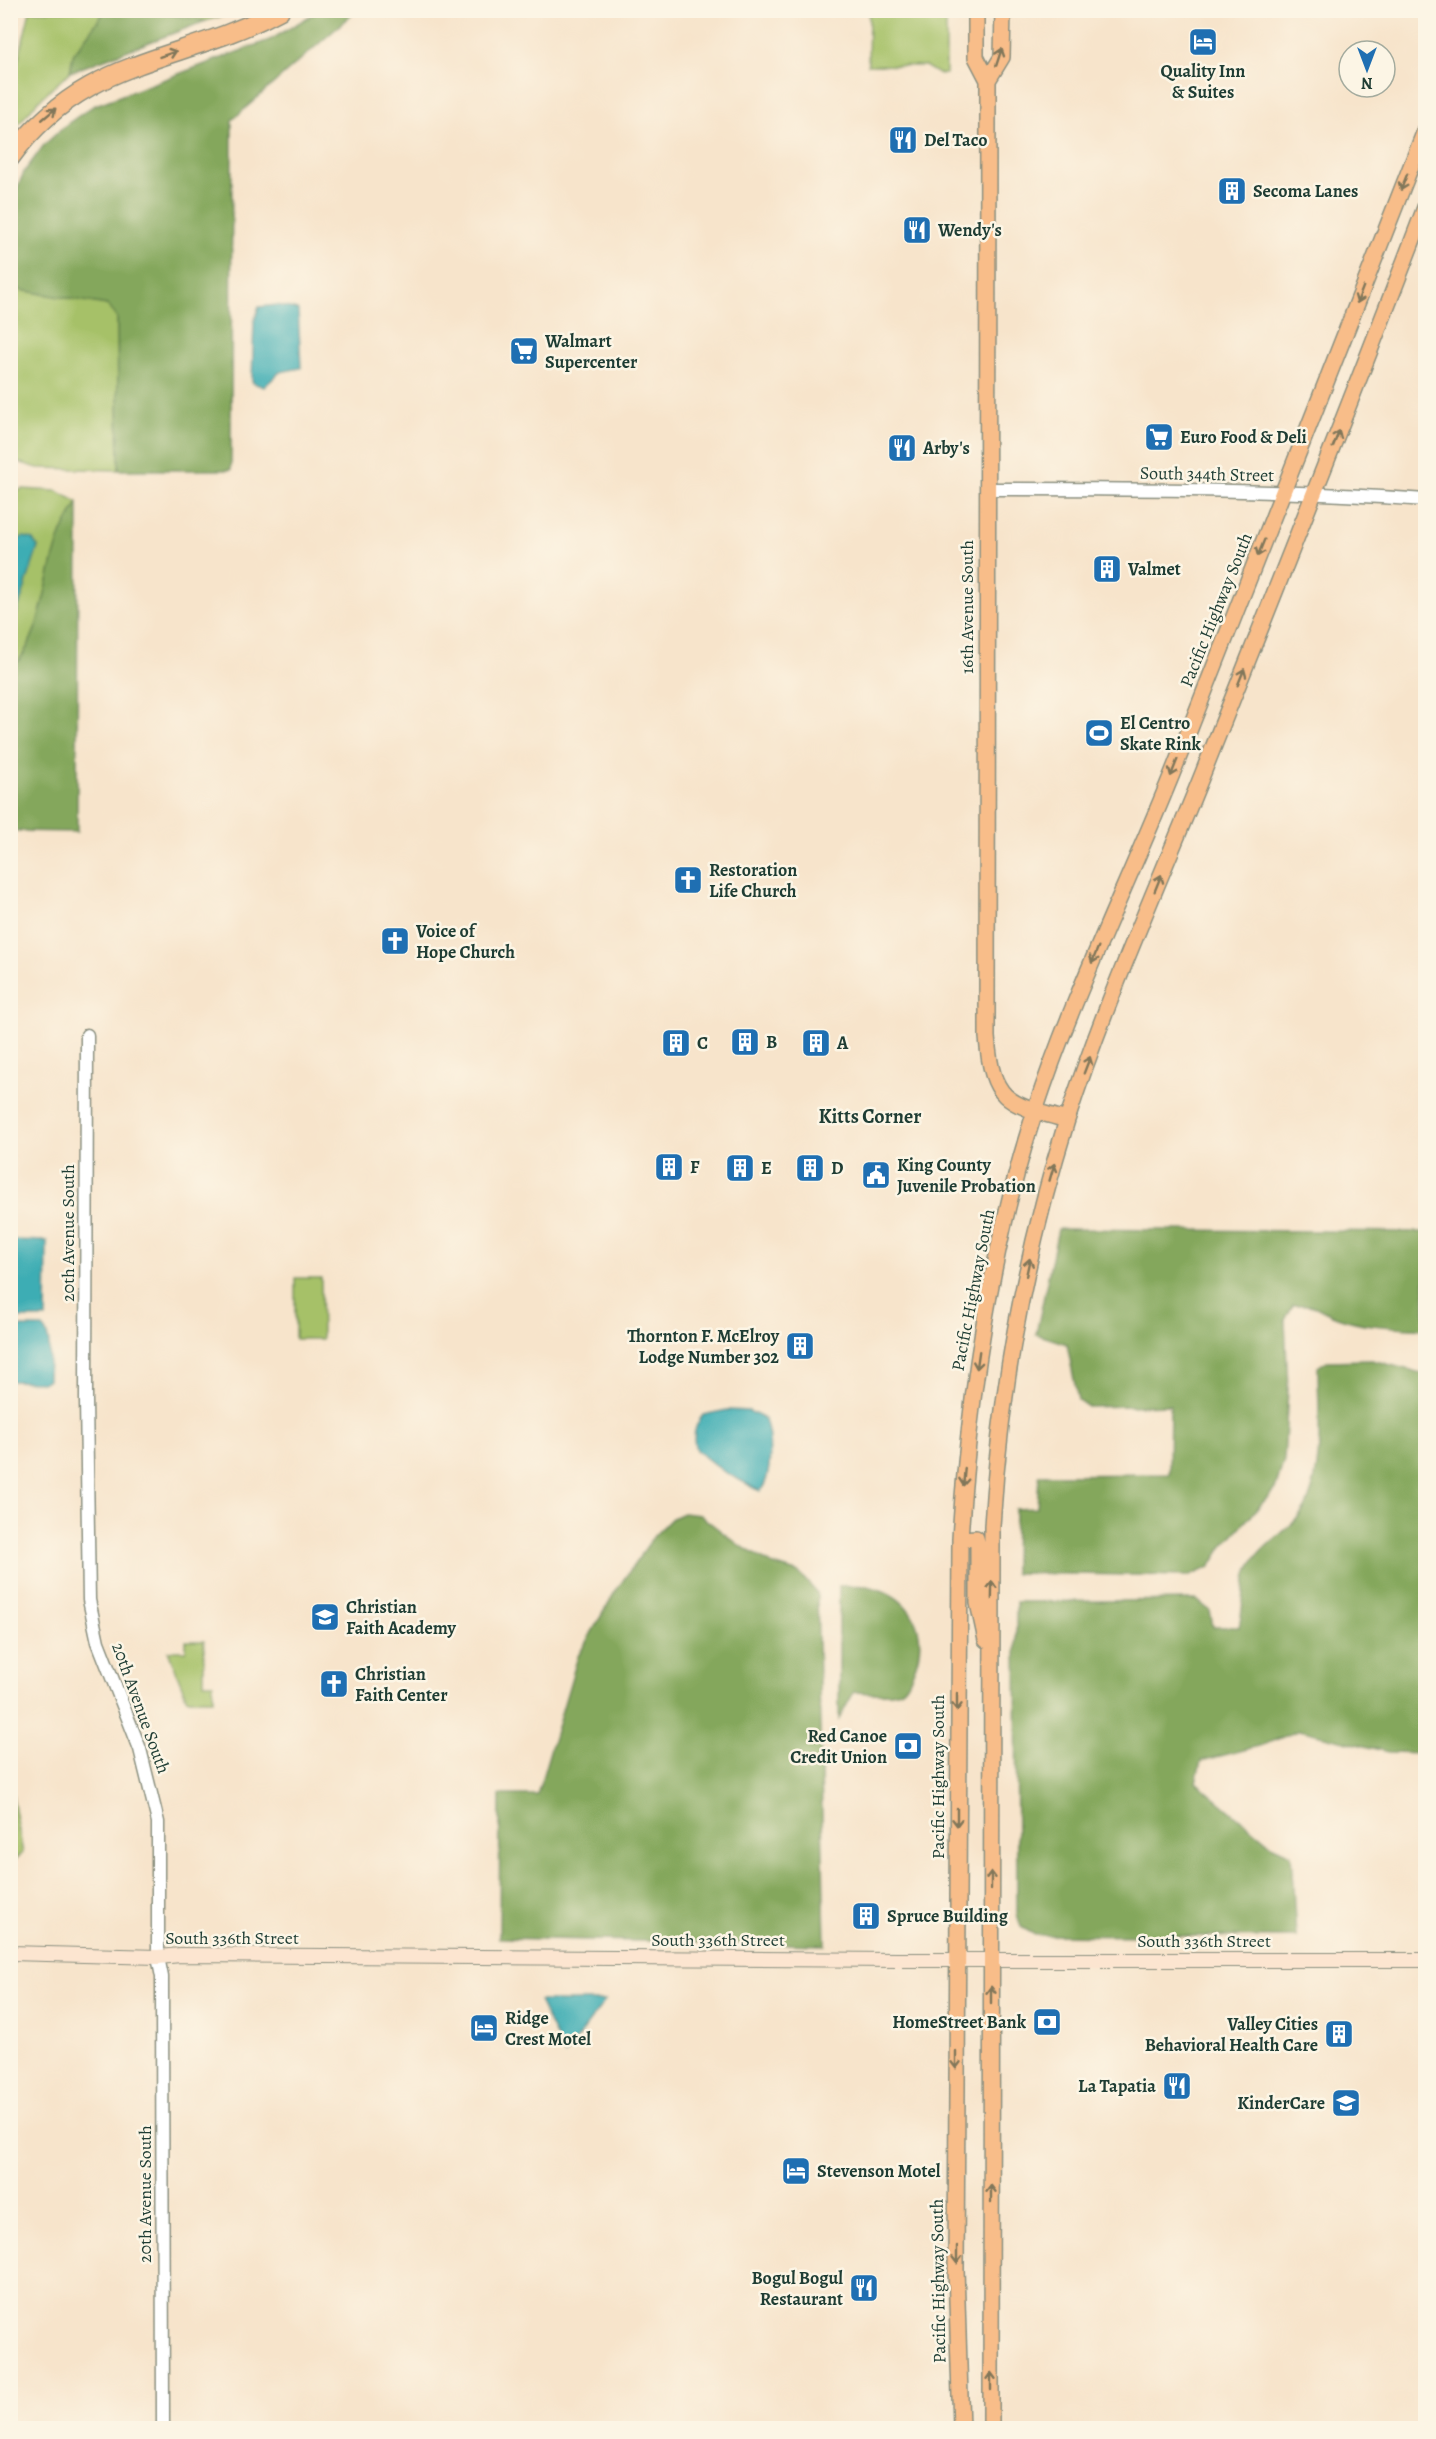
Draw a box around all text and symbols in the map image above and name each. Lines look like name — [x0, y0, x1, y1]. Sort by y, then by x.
hotel icon: Quality Inn & Suites — [1187, 26, 1219, 58]
north arrow — [1337, 39, 1397, 99]
one-way arrow — [158, 47, 177, 58]
one-way arrow — [994, 48, 1005, 67]
place label: Quality Inn & Suites — [1161, 59, 1245, 104]
text: N — [1361, 72, 1373, 94]
one-way arrow — [41, 108, 57, 121]
restaurant icon: Del Taco — [887, 124, 919, 156]
place label: Del Taco — [924, 128, 988, 152]
one-way arrow — [1398, 172, 1409, 191]
building icon: Secoma Lanes — [1216, 175, 1248, 207]
place label: Secoma Lanes — [1253, 179, 1358, 203]
restaurant icon: Wendy's — [901, 214, 933, 246]
place label: Wendy's — [937, 218, 1002, 242]
one-way arrow — [1353, 286, 1364, 304]
place label: Walmart Supercenter — [544, 329, 638, 374]
supermarket icon: Walmart Supercenter — [508, 335, 540, 367]
supermarket icon: Euro Food & Deli — [1143, 421, 1175, 453]
place label: Euro Food & Deli — [1180, 425, 1307, 449]
one-way arrow — [1331, 430, 1342, 449]
restaurant icon: Arby's — [886, 432, 918, 464]
place label: Arby's — [922, 436, 970, 460]
street label: South 344th Street — [1140, 461, 1274, 487]
street label: Pacific Highway South — [1174, 529, 1258, 691]
one-way arrow — [1255, 538, 1266, 557]
street label: 16th Avenue South — [955, 540, 979, 674]
building icon: Valmet — [1091, 553, 1123, 585]
place label: Valmet — [1127, 557, 1181, 581]
one-way arrow — [1236, 668, 1247, 686]
place label: El Centro Skate Rink — [1120, 711, 1202, 756]
sports icon: El Centro Skate Rink — [1083, 717, 1115, 749]
one-way arrow — [1168, 758, 1179, 777]
place label: Restoration Life Church — [709, 858, 797, 903]
church icon: Restoration Life Church — [672, 864, 704, 896]
one-way arrow — [1154, 875, 1165, 893]
place label: Voice of Hope Church — [415, 919, 515, 964]
church icon: Voice of Hope Church — [379, 925, 411, 957]
one-way arrow — [1089, 945, 1100, 964]
building icon: B — [729, 1026, 761, 1058]
building icon: C — [660, 1027, 692, 1059]
building icon: A — [800, 1027, 832, 1059]
place label: B — [766, 1030, 777, 1054]
place label: C — [697, 1031, 708, 1055]
place label: A — [836, 1031, 849, 1055]
one-way arrow — [1082, 1056, 1093, 1075]
district label: Kitts Corner — [818, 1103, 922, 1130]
building icon: F — [653, 1151, 685, 1183]
building icon: E — [724, 1152, 756, 1184]
building icon: D — [794, 1152, 826, 1184]
place label: King County Juvenile Probation — [897, 1153, 1036, 1198]
place label: F — [690, 1155, 700, 1179]
place label: E — [761, 1156, 772, 1180]
place label: D — [831, 1156, 844, 1180]
public building icon: King County Juvenile Probation — [860, 1159, 892, 1191]
one-way arrow — [1047, 1163, 1058, 1182]
street label: 20th Avenue South — [56, 1164, 80, 1302]
street label: Pacific Highway South — [946, 1207, 1001, 1373]
one-way arrow — [1023, 1258, 1034, 1278]
place label: Thornton F. McElroy Lodge Number 302 — [627, 1324, 780, 1369]
building icon: Thornton F. McElroy Lodge Number 302 — [784, 1330, 816, 1362]
one-way arrow — [972, 1350, 983, 1370]
one-way arrow — [958, 1467, 969, 1487]
one-way arrow — [986, 1580, 998, 1600]
place label: Christian Faith Academy — [346, 1595, 457, 1640]
school or university icon: Christian Faith Academy — [309, 1601, 341, 1633]
street label: 20th Avenue South — [106, 1639, 176, 1777]
place label: Christian Faith Center — [355, 1662, 448, 1707]
church icon: Christian Faith Center — [318, 1668, 350, 1700]
one-way arrow — [951, 1691, 963, 1711]
street label: Pacific Highway South — [926, 1694, 950, 1859]
place label: Red Canoe Credit Union — [790, 1724, 887, 1769]
bank icon: Red Canoe Credit Union — [892, 1730, 924, 1762]
one-way arrow — [951, 1806, 963, 1826]
one-way arrow — [985, 1871, 997, 1891]
building icon: Spruce Building — [850, 1900, 882, 1932]
place label: Spruce Building — [887, 1904, 1009, 1928]
street label: South 336th Street — [165, 1926, 299, 1950]
street label: South 336th Street — [651, 1928, 785, 1952]
street label: South 336th Street — [1137, 1929, 1271, 1953]
one-way arrow — [985, 1986, 997, 2006]
place label: Ridge Crest Motel — [505, 2006, 591, 2051]
bank icon: HomeStreet Bank — [1031, 2006, 1063, 2038]
place label: HomeStreet Bank — [892, 2010, 1027, 2034]
hotel icon: Ridge Crest Motel — [468, 2012, 500, 2044]
place label: Valley Cities Behavioral Health Care — [1145, 2012, 1318, 2057]
building icon: Valley Cities Behavioral Health Care — [1323, 2018, 1355, 2050]
one-way arrow — [950, 2050, 962, 2070]
restaurant icon: La Tapatia — [1161, 2070, 1193, 2102]
place label: La Tapatia — [1078, 2074, 1156, 2098]
school or university icon: KinderCare — [1330, 2087, 1362, 2119]
place label: KinderCare — [1237, 2091, 1325, 2115]
street label: 20th Avenue South — [133, 2125, 157, 2263]
hotel icon: Stevenson Motel — [780, 2155, 812, 2187]
place label: Stevenson Motel — [817, 2159, 941, 2183]
one-way arrow — [985, 2185, 997, 2205]
street label: Pacific Highway South — [925, 2198, 951, 2364]
one-way arrow — [951, 2245, 962, 2265]
place label: Bogul Bogul Restaurant — [751, 2266, 843, 2311]
restaurant icon: Bogul Bogul Restaurant — [848, 2272, 880, 2304]
one-way arrow — [985, 2371, 997, 2391]

